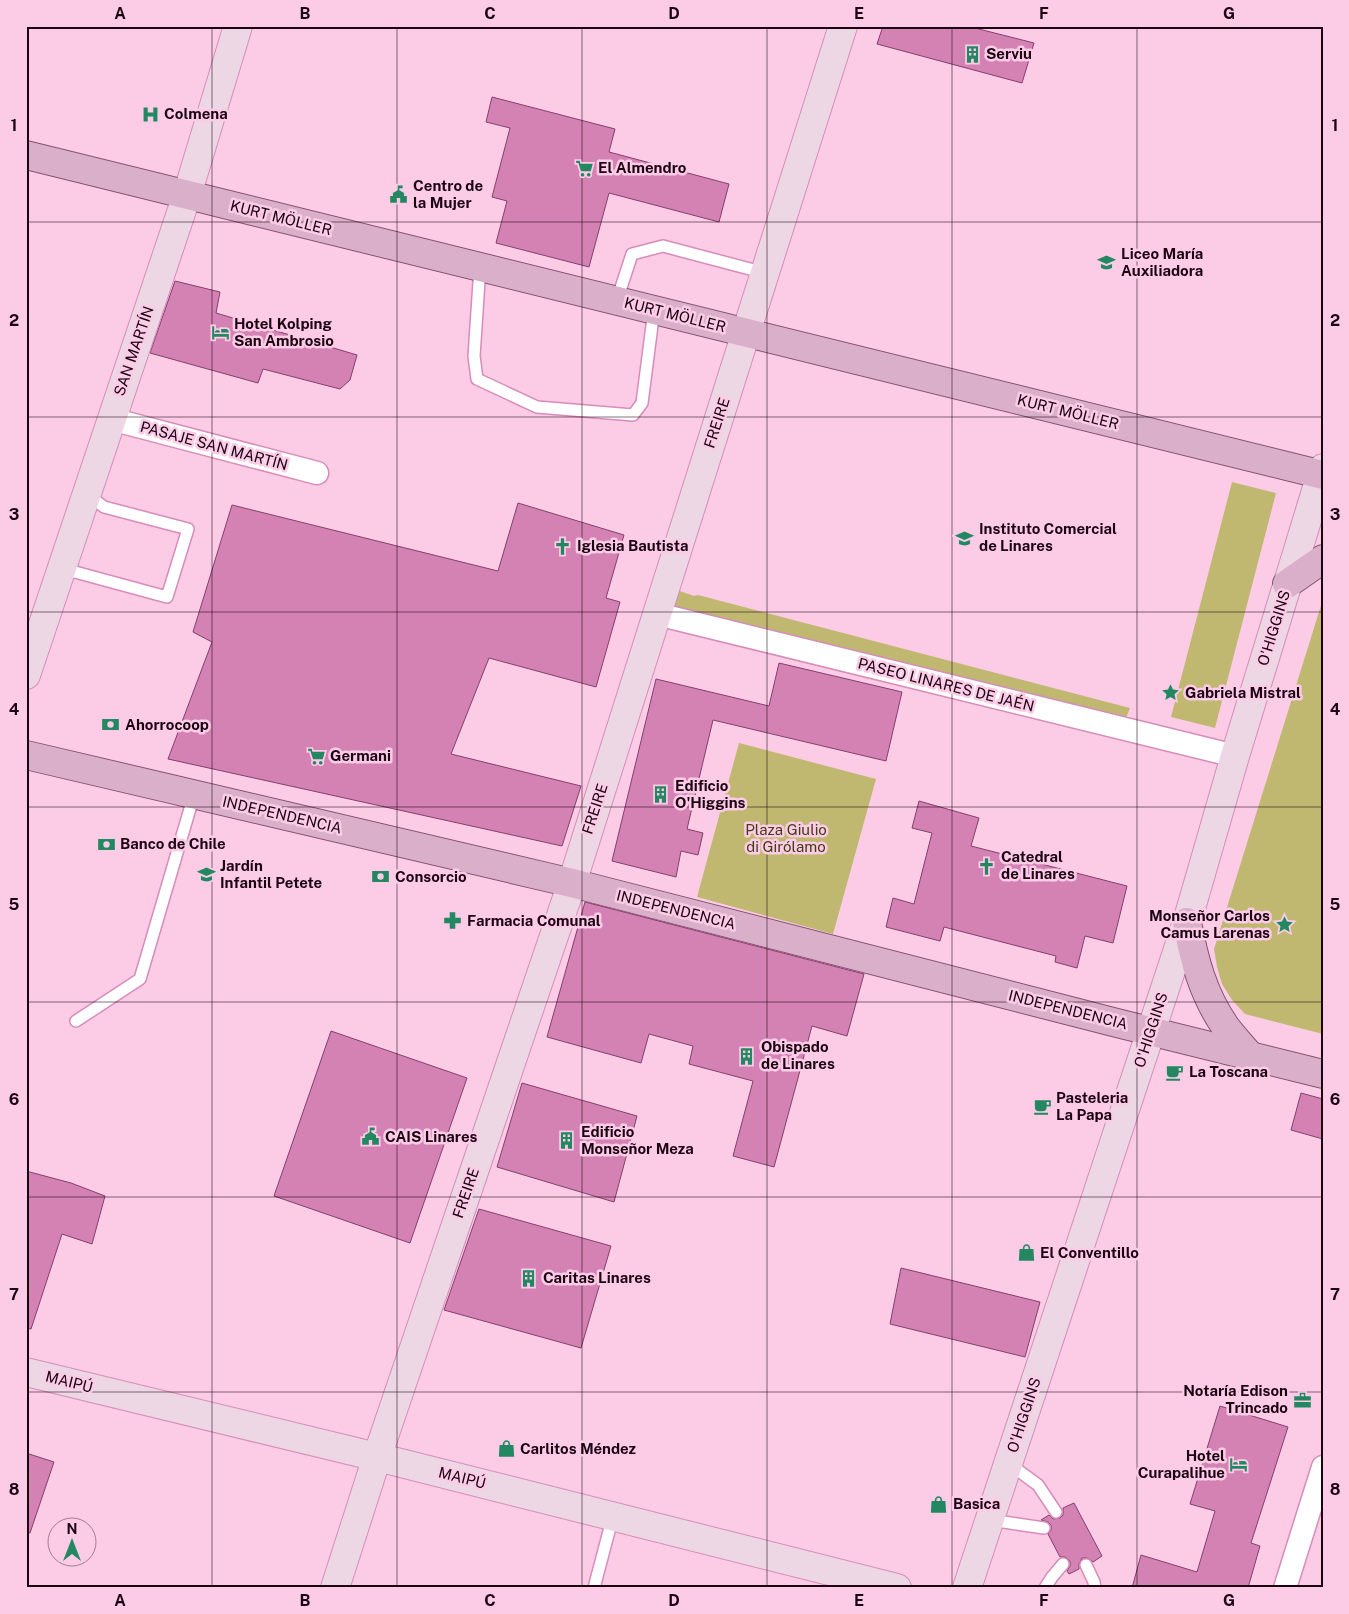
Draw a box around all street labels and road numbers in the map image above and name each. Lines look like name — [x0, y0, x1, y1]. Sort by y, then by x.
street label: KURT MÖLLER — [229, 196, 334, 238]
street label: KURT MÖLLER — [623, 293, 728, 335]
street label: SAN MARTÍN — [110, 304, 157, 398]
street label: KURT MÖLLER — [1016, 390, 1121, 432]
street label: FREIRE — [700, 395, 733, 450]
street label: PASAJE SAN MARTÍN — [138, 418, 290, 473]
street label: O'HIGGINS — [1254, 588, 1293, 668]
street label: PASEO LINARES DE JAÉN — [856, 654, 1036, 715]
street label: FREIRE — [578, 781, 611, 836]
street label: INDEPENDENCIA — [221, 793, 344, 837]
street label: INDEPENDENCIA — [615, 887, 738, 933]
street label: INDEPENDENCIA — [1007, 987, 1130, 1033]
street label: O'HIGGINS — [1130, 990, 1171, 1070]
street label: FREIRE — [449, 1165, 482, 1220]
street label: MAIPÚ — [44, 1366, 95, 1396]
street label: O'HIGGINS — [1003, 1375, 1044, 1455]
street label: MAIPÚ — [437, 1462, 488, 1492]

